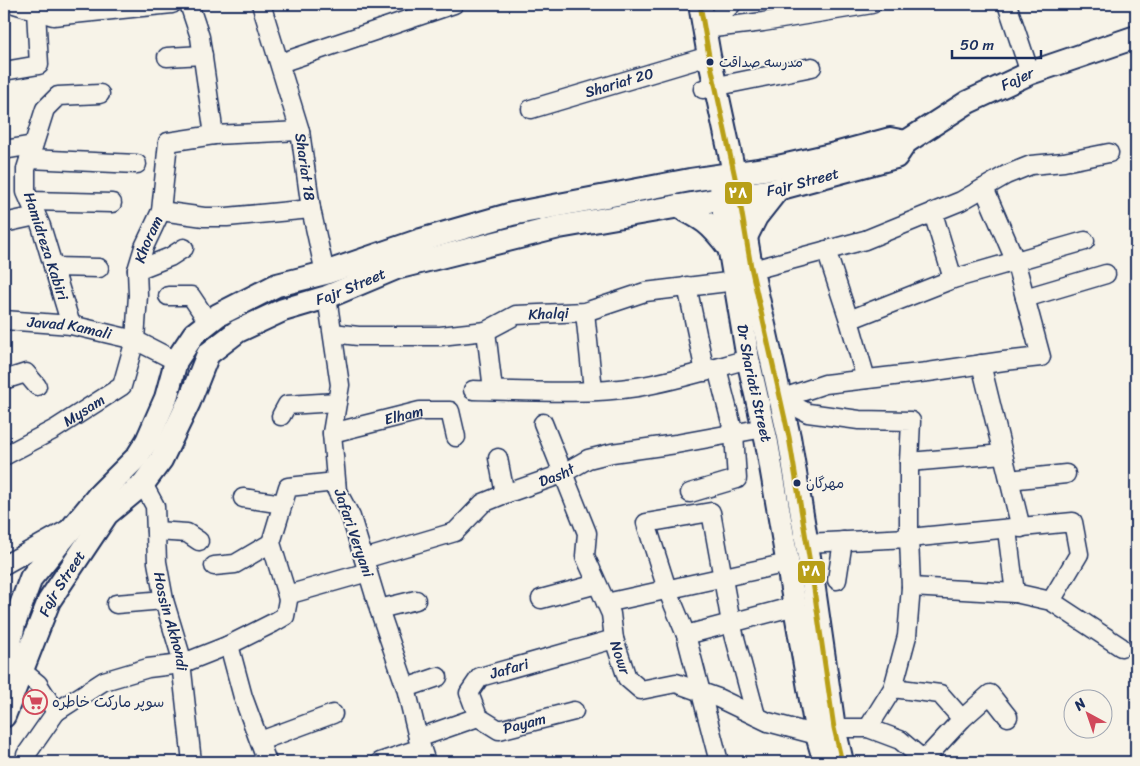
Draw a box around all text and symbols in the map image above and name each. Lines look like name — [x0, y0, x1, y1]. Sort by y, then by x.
scale bar — [952, 28, 1041, 60]
text: 50 m — [960, 32, 995, 58]
place label: مدرسه صداقت — [719, 50, 803, 75]
marker: مدرسه صداقت — [705, 57, 715, 67]
street label: Fajer — [996, 59, 1038, 98]
street label: Shariat 20 — [582, 60, 657, 105]
street label: Shariat 18 — [287, 131, 323, 202]
street label: Fajr Street — [764, 160, 842, 204]
line badge: ۲۸ — [724, 181, 753, 205]
text: ۲۸ — [729, 181, 748, 206]
street label: Hamidreza Kabiri — [16, 188, 76, 304]
street label: Khoram — [127, 211, 170, 266]
street label: Fajr Street — [312, 260, 390, 313]
street label: Khalqi — [528, 300, 570, 327]
street label: Javad Kamali — [25, 309, 115, 347]
street label: Dr Shariati Street — [729, 322, 779, 445]
street label: Mysam — [57, 387, 110, 434]
street label: Elham — [381, 398, 426, 432]
street label: Dasht — [535, 456, 581, 494]
place label: مهرگان — [806, 471, 844, 496]
marker: مهرگان — [792, 478, 802, 488]
street label: Jafari Veryani — [326, 484, 382, 582]
street label: Fajr Street — [31, 545, 93, 620]
text: ۲۸ — [802, 559, 821, 584]
line badge: ۲۸ — [797, 560, 826, 584]
street label: Hossin Akhondi — [146, 570, 195, 673]
street label: Nowr — [602, 637, 638, 679]
street label: Jafari — [486, 651, 532, 687]
north arrow — [1062, 688, 1112, 738]
supermarket icon: سوپر مارکت خاطره — [22, 689, 48, 715]
place label: سوپر مارکت خاطره — [52, 689, 164, 715]
text: N — [1067, 692, 1092, 718]
street label: Payam — [500, 706, 549, 741]

